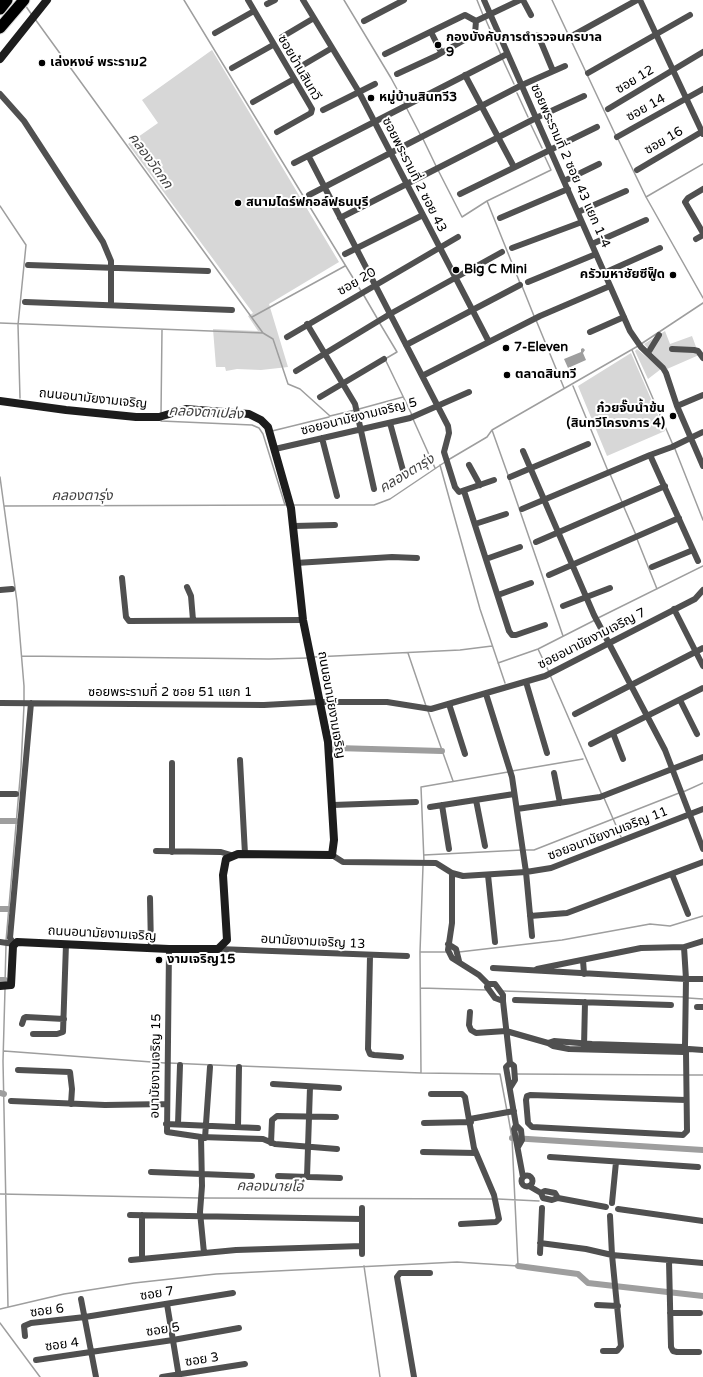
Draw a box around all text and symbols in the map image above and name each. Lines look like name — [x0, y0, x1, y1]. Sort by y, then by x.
place label: กองบังคับการตำรวจนครบาล 9 — [446, 30, 602, 61]
street label: ซอยบ้านสินทวี — [274, 32, 324, 104]
marker: กองบังคับการตำรวจนครบาล 9 — [433, 40, 443, 50]
place label: เล่งหงษ์ พระราม2 — [50, 55, 147, 71]
marker: เล่งหงษ์ พระราม2 — [37, 58, 47, 68]
street label: ซอย 12 — [613, 62, 657, 98]
street label: ซอยพระรามที่ 2 ซอย 43 แยก 1-4 — [527, 82, 613, 250]
place label: หมู่บ้านสินทวี3 — [379, 90, 457, 106]
street label: ซอย 14 — [624, 91, 668, 125]
marker: หมู่บ้านสินทวี3 — [366, 93, 376, 103]
street label: ซอยพระรามที่ 2 ซอย 43 — [378, 115, 450, 235]
street label: ซอย 16 — [642, 124, 686, 158]
water label: คลองวัดกก — [124, 130, 176, 192]
place label: สนามไดร์ฟกอล์ฟธนบุรี — [246, 195, 369, 211]
marker: สนามไดร์ฟกอล์ฟธนบุรี — [233, 198, 243, 208]
place label: Big C Mini — [464, 262, 527, 278]
street label: ซอย 20 — [335, 265, 379, 299]
marker: Big C Mini — [451, 265, 461, 275]
place label: ครัวมหาชัยซีฟู็ด — [580, 267, 665, 283]
marker: ครัวมหาชัยซีฟู็ด — [668, 270, 678, 280]
place label: 7-Eleven — [514, 340, 568, 356]
marker: 7-Eleven — [501, 343, 511, 353]
place label: ตลาดสินทวี — [515, 367, 576, 383]
marker: ตลาดสินทวี — [502, 370, 512, 380]
street label: ถนนอนามัยงามเจริญ — [38, 386, 148, 412]
street label: ซอยอนามัยงามเจริญ 5 — [299, 395, 419, 439]
place label: ก๋วยจั๊บน้ำข้น (สินทวีโครงการ 4) — [567, 401, 665, 432]
water label: คลองตาเปล่ง — [168, 403, 244, 423]
marker: ก๋วยจั๊บน้ำข้น (สินทวีโครงการ 4) — [668, 411, 678, 421]
water label: คลองตารุ่ง — [376, 451, 438, 497]
water label: คลองตารุ่ง — [51, 488, 113, 504]
street label: ซอยอนามัยงามเจริญ 7 — [535, 605, 649, 673]
street label: ถนนอนามัยงามเจริญ — [314, 650, 348, 760]
street label: ซอยพระรามที่ 2 ซอย 51 แยก 1 — [88, 685, 252, 701]
street label: ซอยอนามัยงามเจริญ 11 — [546, 804, 670, 864]
street label: ถนนอนามัยงามเจริญ — [47, 923, 157, 945]
street label: อนามัยงามเจริญ 13 — [260, 931, 366, 953]
place label: งามเจริญ15 — [167, 952, 235, 968]
marker: งามเจริญ15 — [154, 955, 164, 965]
street label: อนามัยงามเจริญ 15 — [147, 1013, 165, 1119]
water label: คลองนายโอ๋ — [236, 1178, 304, 1196]
street label: ซอย 7 — [139, 1284, 175, 1304]
street label: ซอย 6 — [29, 1301, 65, 1321]
street label: ซอย 5 — [145, 1320, 181, 1340]
street label: ซอย 4 — [44, 1335, 80, 1355]
street label: ซอย 3 — [184, 1350, 220, 1370]

